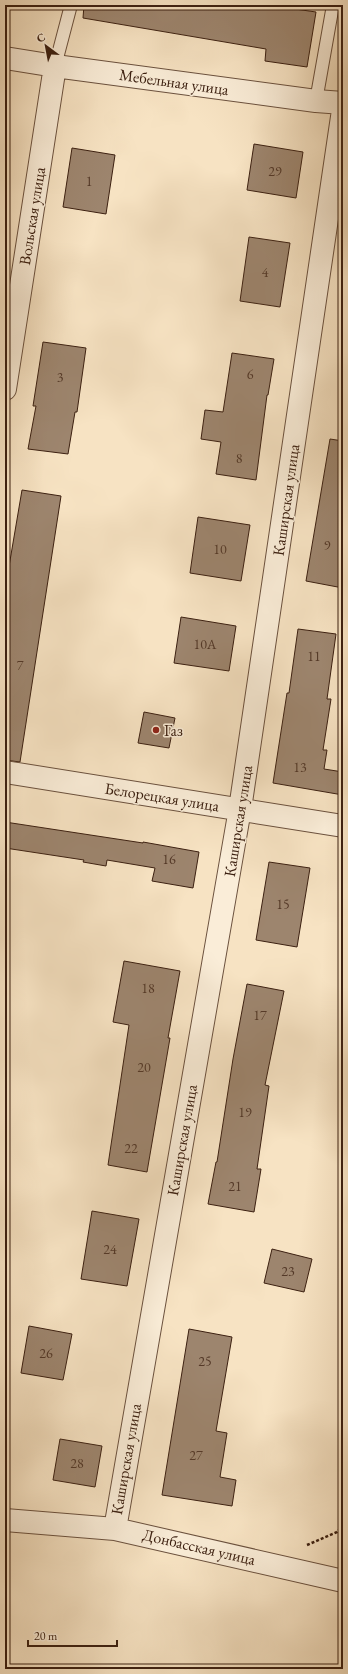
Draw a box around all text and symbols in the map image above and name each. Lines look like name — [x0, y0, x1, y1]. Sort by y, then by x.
north arrow — [26, 26, 66, 66]
text: С — [34, 29, 48, 46]
street label: Мебельная улица — [118, 64, 231, 100]
house number: 29 — [268, 162, 282, 180]
street label: Вольская улица — [14, 165, 50, 266]
house number: 1 — [86, 172, 92, 190]
house number: 4 — [262, 263, 269, 281]
house number: 6 — [247, 365, 254, 383]
house number: 3 — [57, 368, 64, 386]
street label: Каширская улица — [268, 442, 304, 557]
house number: 8 — [236, 449, 243, 467]
house number: 9 — [324, 536, 331, 554]
house number: 10 — [213, 540, 227, 558]
house number: 10А — [193, 635, 217, 653]
house number: 11 — [307, 647, 321, 665]
house number: 7 — [17, 656, 24, 674]
place label: Газ — [164, 720, 183, 741]
marker: Газ — [151, 725, 161, 735]
house number: 13 — [293, 758, 307, 776]
street label: Каширская улица — [219, 763, 257, 878]
street label: Белорецкая улица — [103, 778, 221, 817]
house number: 16 — [162, 850, 176, 868]
house number: 15 — [276, 895, 290, 913]
house number: 18 — [141, 979, 155, 997]
house number: 17 — [253, 1006, 267, 1024]
house number: 20 — [137, 1058, 151, 1076]
street label: Каширская улица — [162, 1082, 202, 1197]
house number: 19 — [238, 1103, 252, 1121]
house number: 22 — [124, 1139, 138, 1157]
house number: 21 — [228, 1177, 242, 1195]
house number: 24 — [103, 1240, 117, 1258]
house number: 23 — [281, 1262, 295, 1280]
house number: 26 — [39, 1344, 53, 1362]
house number: 25 — [198, 1352, 212, 1370]
street label: Каширская улица — [106, 1401, 146, 1516]
house number: 27 — [189, 1446, 203, 1464]
house number: 28 — [70, 1454, 84, 1472]
street label: Донбасская улица — [141, 1524, 258, 1570]
scale bar — [28, 1622, 117, 1648]
text: 20 m — [34, 1628, 58, 1644]

